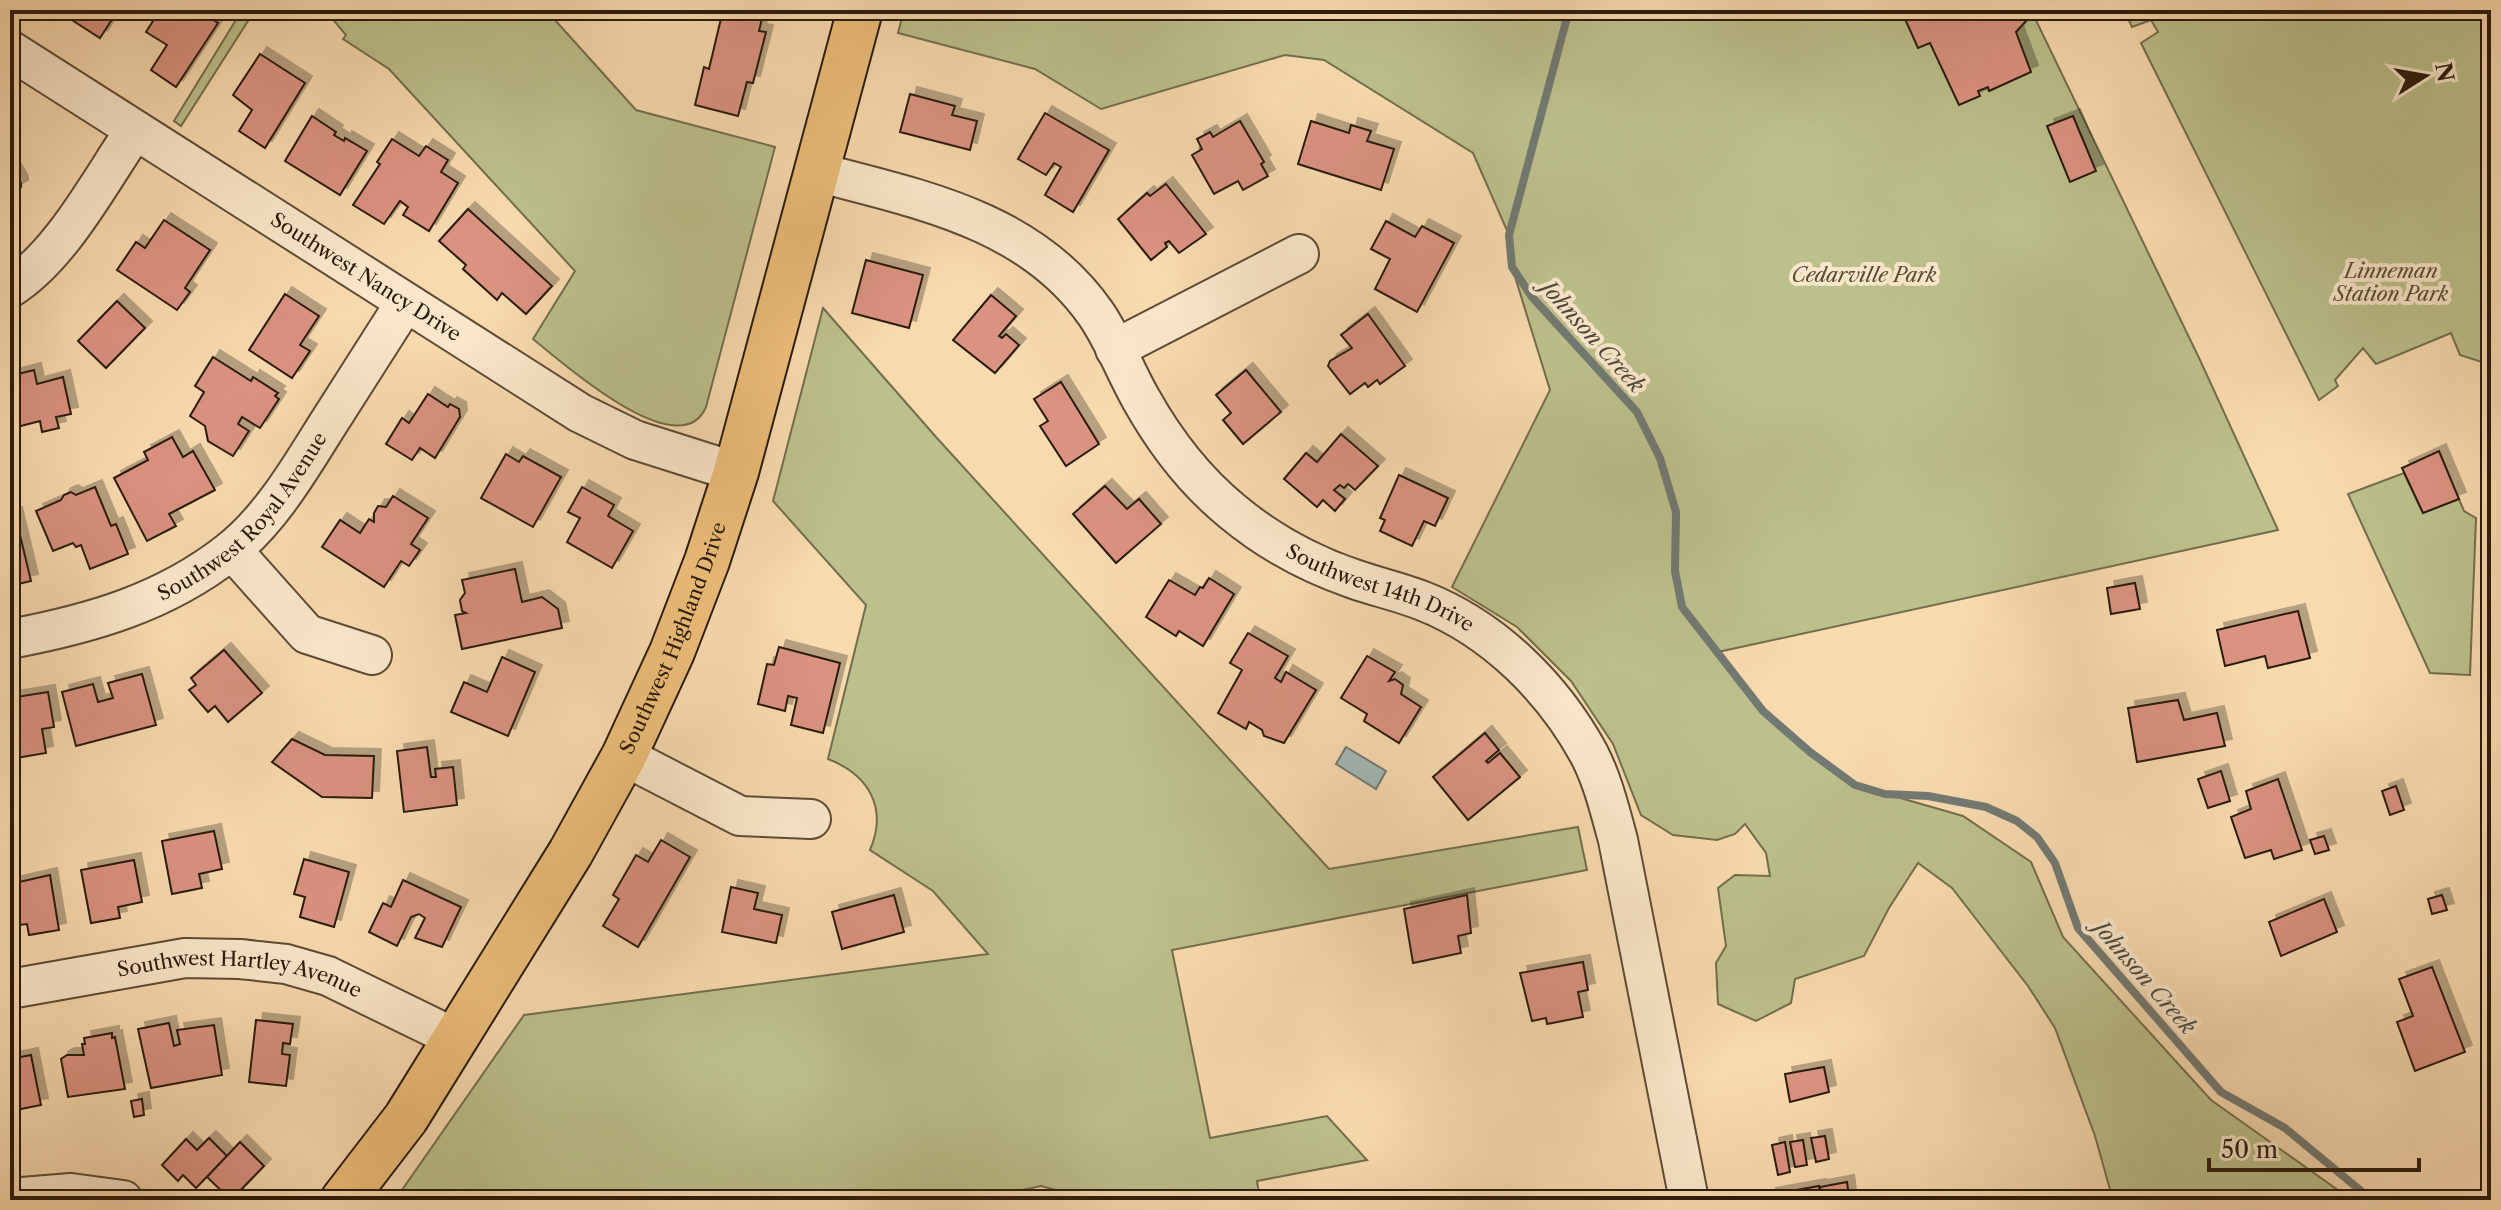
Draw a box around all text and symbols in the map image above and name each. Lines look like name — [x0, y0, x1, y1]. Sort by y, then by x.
north arrow — [2385, 36, 2465, 116]
text: N — [2429, 60, 2459, 84]
street label: Southwest Nancy Drive — [266, 207, 466, 346]
park label: Linneman Station Park — [2333, 259, 2449, 306]
park label: Cedarville Park — [1791, 263, 1937, 287]
water label: Johnson Creek — [1531, 270, 1651, 399]
street label: Southwest Royal Avenue — [154, 428, 332, 606]
street label: Southwest Highland Drive — [615, 519, 731, 758]
street label: Southwest 14th Drive — [1282, 539, 1479, 637]
water label: Johnson Creek — [2084, 910, 2202, 1040]
street label: Southwest Hartley Avenue — [115, 945, 366, 1003]
scale bar — [2209, 1122, 2419, 1172]
text: 50 m — [2221, 1135, 2278, 1164]

